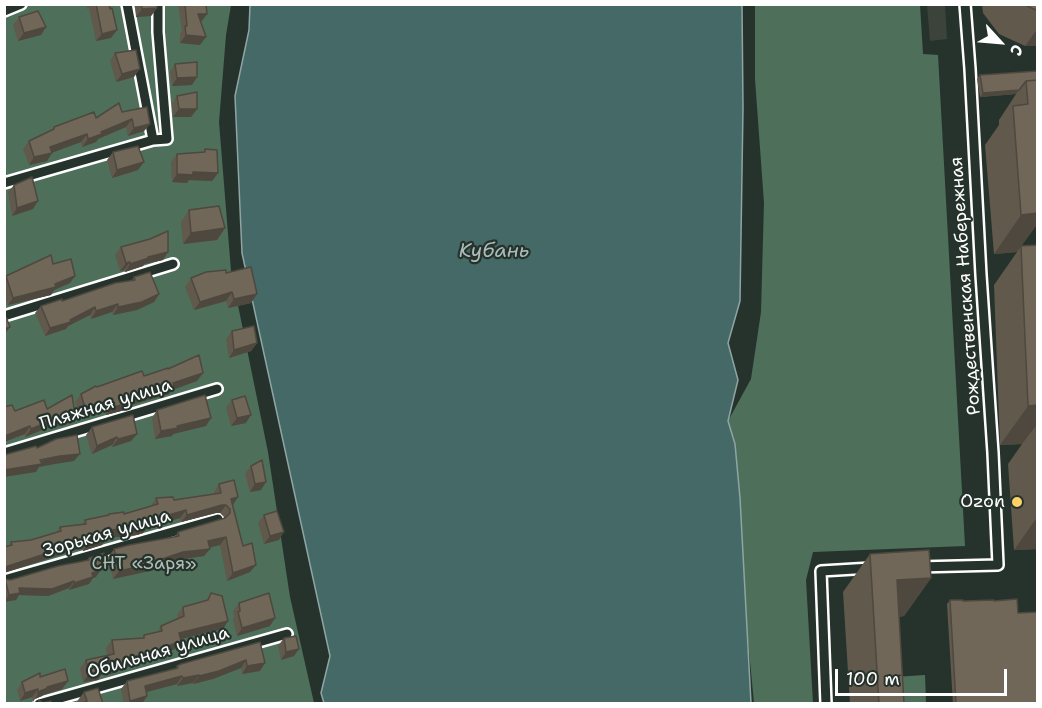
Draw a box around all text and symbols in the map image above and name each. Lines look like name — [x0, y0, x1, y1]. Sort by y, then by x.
north arrow — [970, 12, 1030, 72]
text: С — [1005, 41, 1028, 59]
street label: Рождественская Набережная — [946, 156, 986, 416]
water label: Кубань — [459, 240, 529, 264]
street label: Пляжная улица — [37, 375, 175, 435]
place label: Ozon — [960, 491, 1005, 513]
marker: Ozon — [1010, 495, 1024, 509]
street label: Зорькая улица — [41, 505, 173, 563]
park label: СНТ «Заря» — [91, 553, 197, 575]
street label: Обильная улица — [84, 622, 232, 684]
scale bar — [838, 657, 1010, 695]
text: 100 m — [846, 667, 900, 691]

